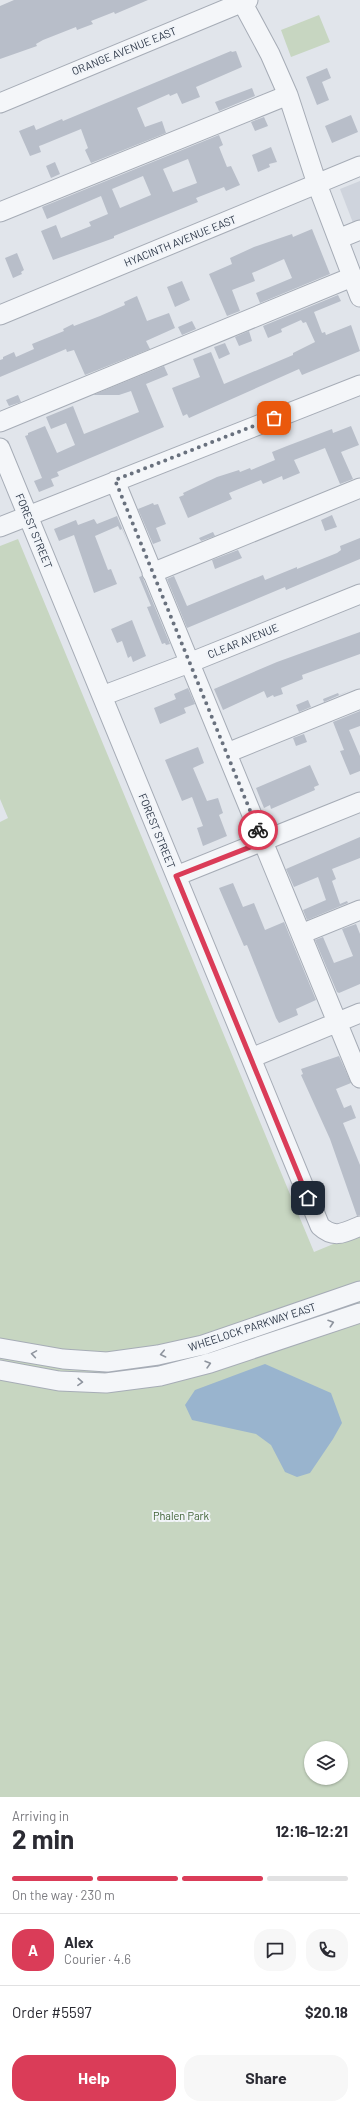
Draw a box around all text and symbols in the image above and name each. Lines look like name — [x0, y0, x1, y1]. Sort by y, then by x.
street label: ORANGE AVENUE EAST — [70, 24, 178, 77]
street label: HYACINTH AVENUE EAST — [122, 212, 238, 269]
pin — [257, 401, 291, 435]
icon: bag — [263, 407, 285, 429]
street label: FOREST STREET — [13, 491, 55, 570]
street label: CLEAR AVENUE — [205, 620, 281, 661]
street label: FOREST STREET — [136, 791, 178, 870]
courier — [238, 810, 278, 850]
icon: bike — [247, 819, 269, 841]
pin — [291, 1181, 325, 1215]
icon: home — [297, 1187, 319, 1209]
street label: WHEELOCK PARKWAY EAST — [186, 1300, 317, 1353]
one-way arrow — [328, 1319, 335, 1328]
one-way arrow — [160, 1349, 166, 1357]
one-way arrow — [31, 1351, 37, 1359]
one-way arrow — [204, 1360, 211, 1369]
one-way arrow — [77, 1378, 83, 1386]
park label: Phalen Park — [153, 1509, 210, 1522]
map controls — [304, 1741, 348, 1785]
button: layers — [304, 1741, 348, 1785]
text: Arriving in — [12, 1808, 69, 1824]
text: 12:16–12:21 — [276, 1822, 348, 1840]
text: 2 min — [12, 1823, 74, 1854]
text: On the way · 230 m — [12, 1887, 115, 1903]
button: chat — [254, 1929, 296, 1971]
button: phone — [306, 1929, 348, 1971]
text: Alex — [64, 1933, 94, 1951]
text: A — [28, 1941, 38, 1959]
text: Courier · 4.6 — [64, 1951, 131, 1967]
text: Order #5597 — [12, 2003, 92, 2021]
text: $20.18 — [305, 2003, 348, 2021]
button: Help — [12, 2055, 176, 2101]
button: Share — [184, 2055, 348, 2101]

